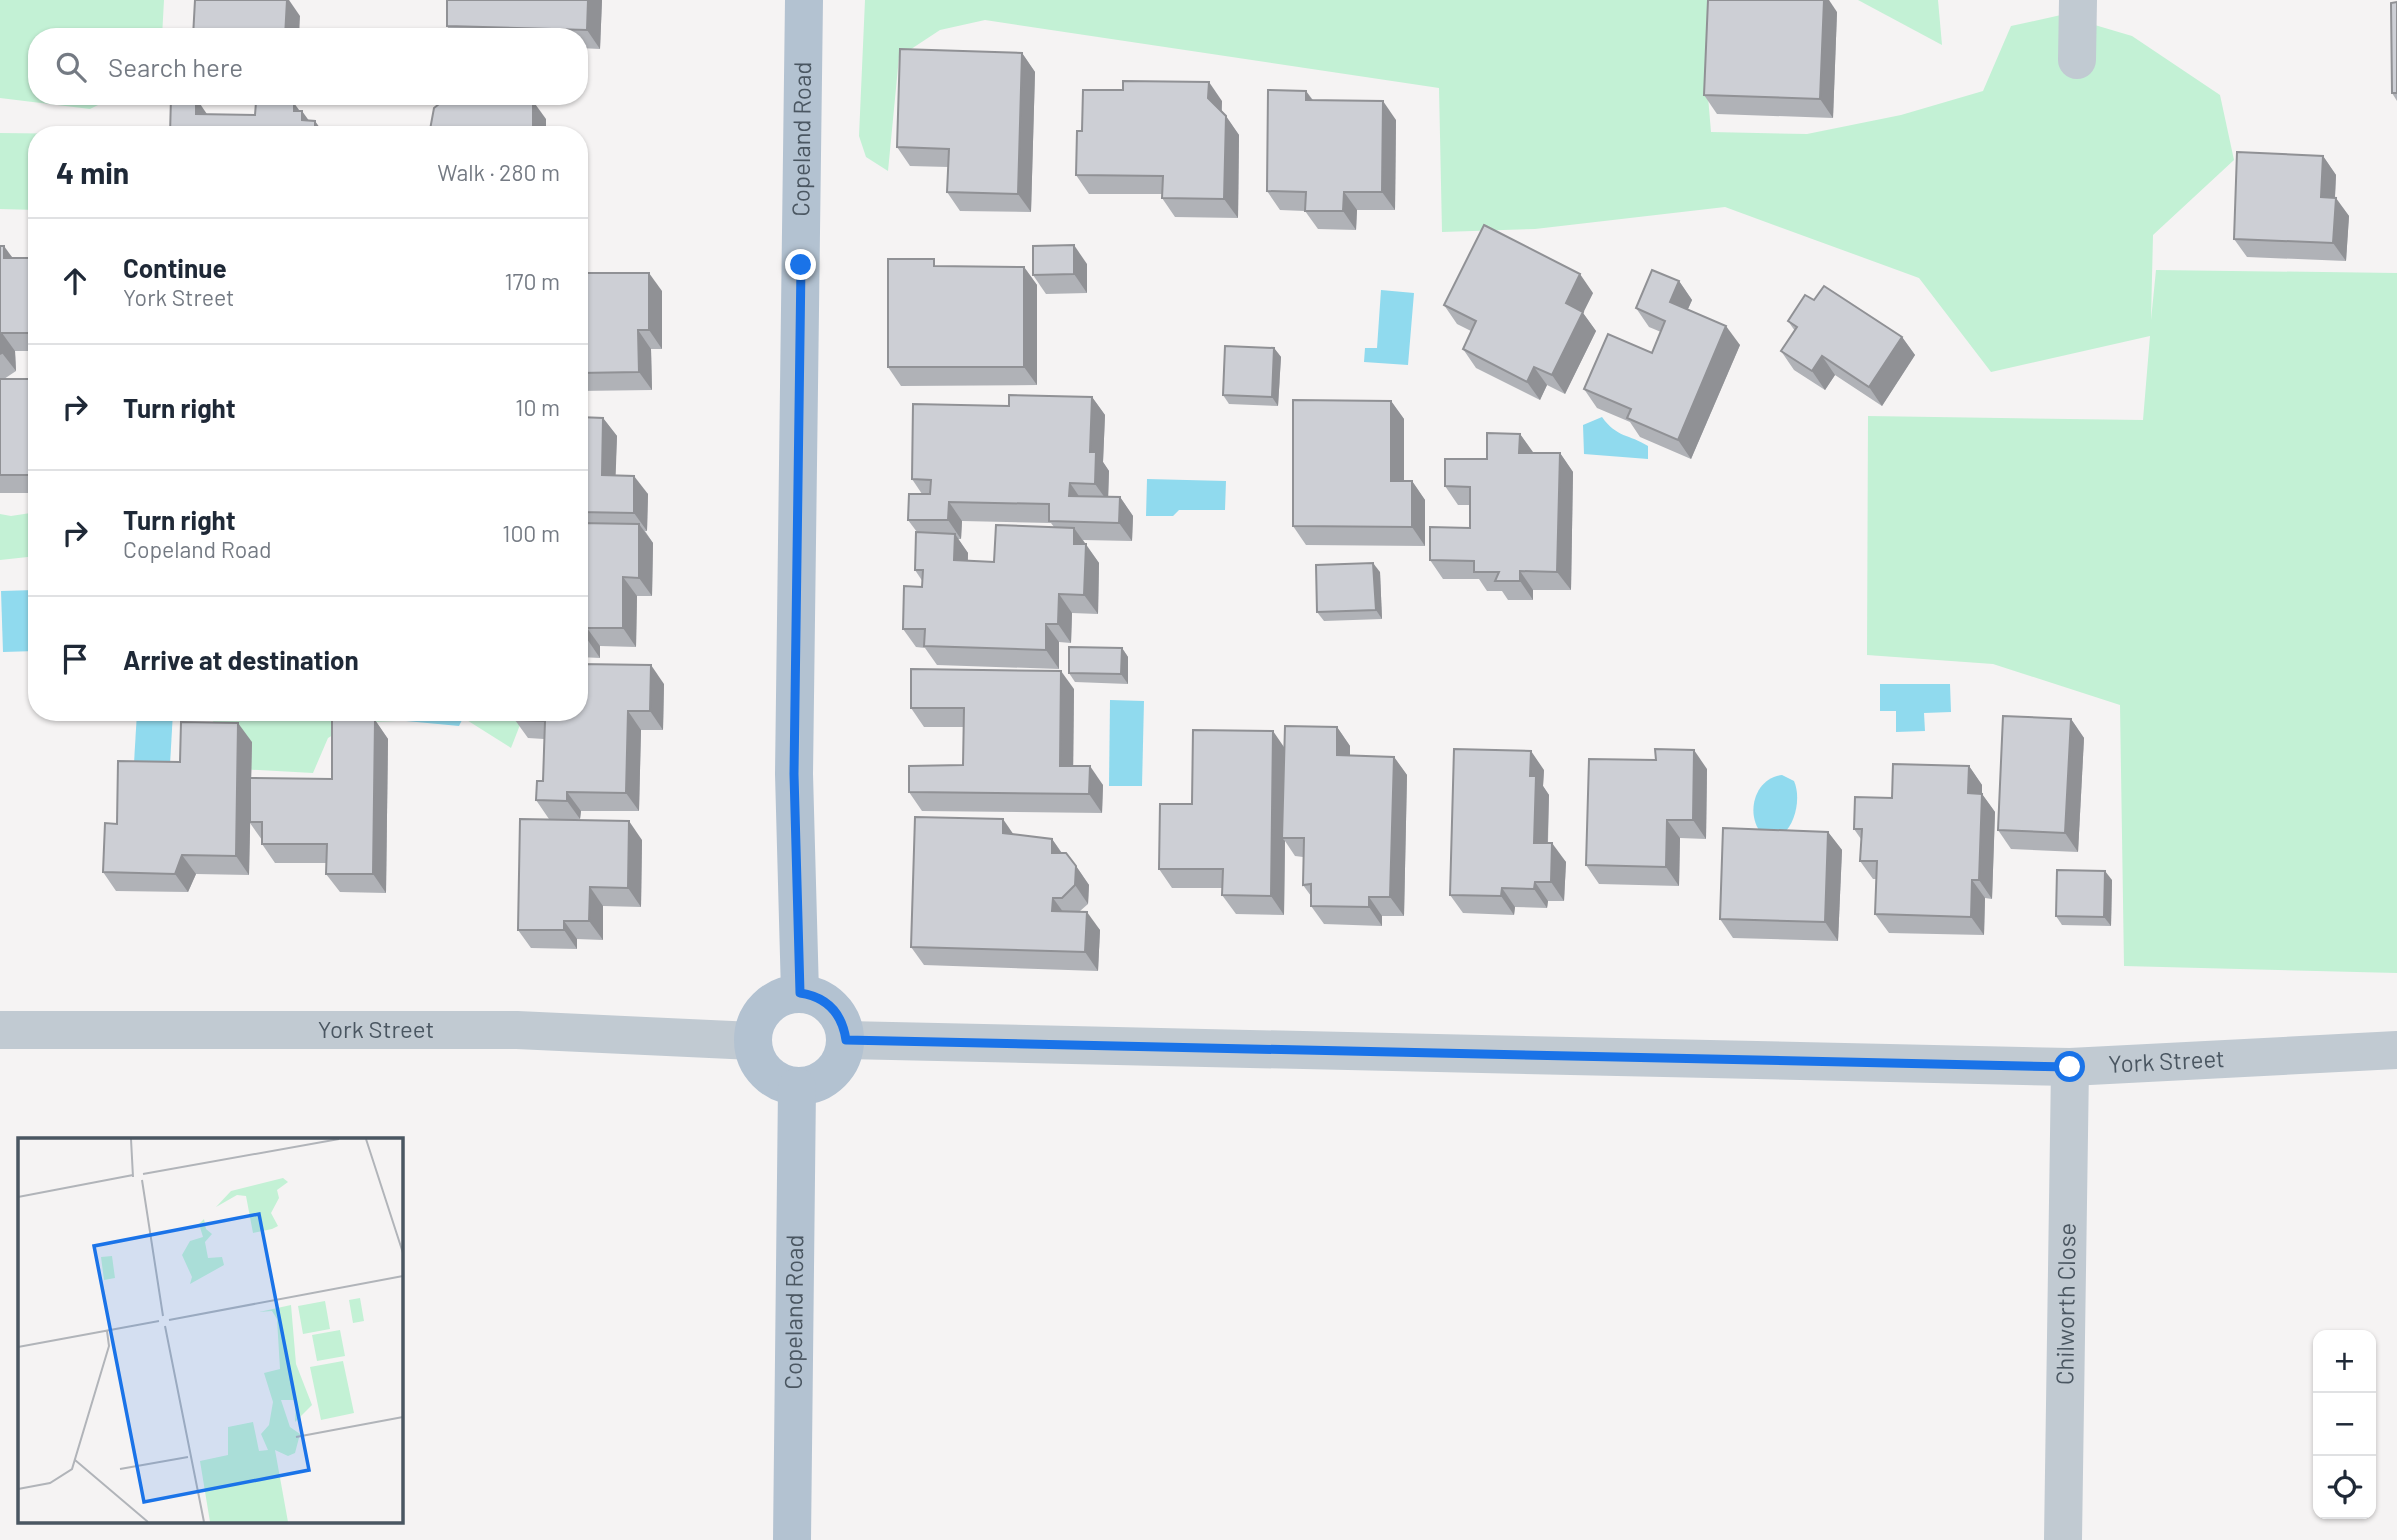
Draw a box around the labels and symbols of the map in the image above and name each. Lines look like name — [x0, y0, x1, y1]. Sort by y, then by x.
street label: Copeland Road — [785, 61, 816, 217]
route end — [785, 249, 816, 280]
street label: York Street — [318, 1014, 434, 1043]
street label: York Street — [2108, 1043, 2225, 1078]
route start — [2054, 1051, 2085, 1082]
inset map — [18, 1138, 402, 1522]
street label: Chilworth Close — [2049, 1223, 2081, 1385]
street label: Copeland Road — [778, 1234, 808, 1390]

